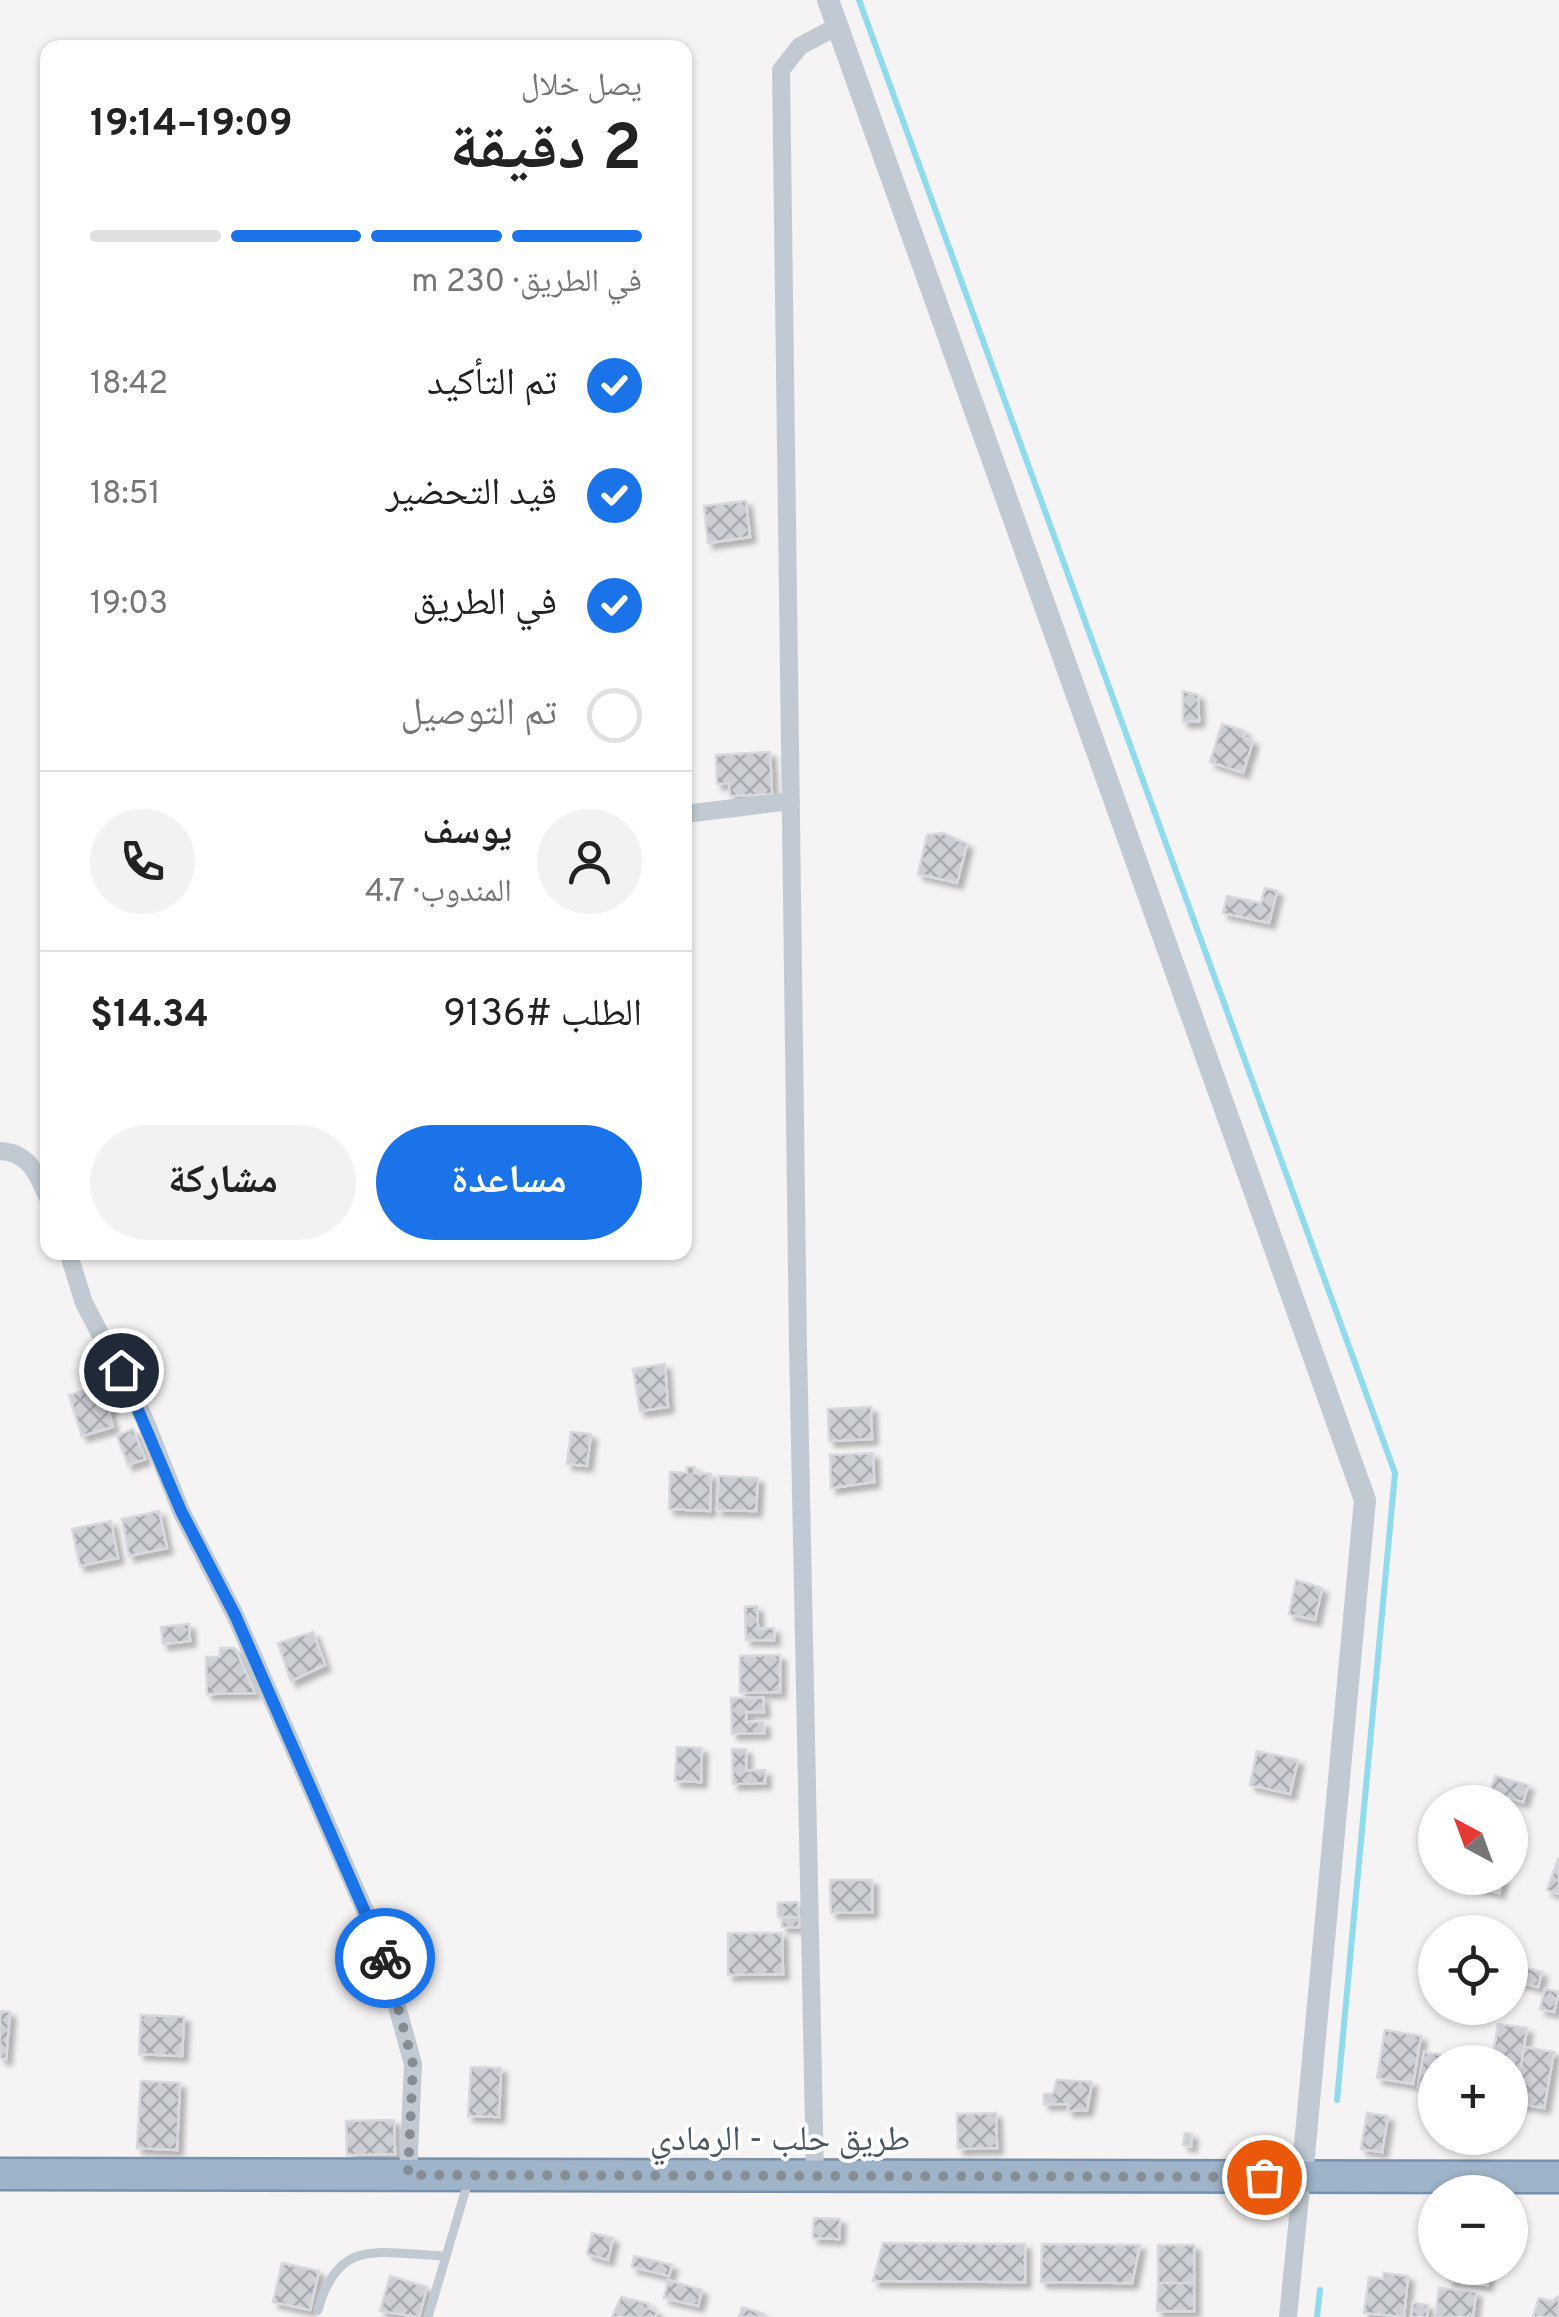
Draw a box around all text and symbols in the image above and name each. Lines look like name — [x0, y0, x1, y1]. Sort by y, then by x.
text: يصل خلال — [521, 67, 642, 107]
text: 19:09–19:14 — [90, 101, 293, 150]
text: 2 دقيقة — [449, 111, 642, 193]
text: في الطريق · 230 m — [411, 263, 642, 303]
icon: check — [587, 358, 642, 413]
text: تم التأكيد — [427, 360, 557, 409]
text: 18:42 — [90, 365, 168, 405]
icon: check — [587, 468, 642, 523]
text: قيد التحضير — [386, 470, 557, 519]
text: 18:51 — [90, 475, 161, 515]
icon: check — [587, 578, 642, 633]
text: في الطريق — [412, 580, 557, 629]
text: 19:03 — [90, 585, 168, 625]
text: تم التوصيل — [400, 690, 557, 739]
button: phone — [90, 809, 195, 914]
text: يوسف — [422, 809, 512, 858]
button: person — [537, 809, 642, 914]
text: المندوب · 4.7 — [365, 873, 512, 913]
text: الطلب #9136 — [443, 991, 642, 1040]
text: $14.34 — [90, 992, 209, 1041]
button: مشاركة — [90, 1125, 356, 1240]
button: مساعدة — [376, 1125, 642, 1240]
pin — [79, 1328, 164, 1413]
icon: home — [94, 1343, 149, 1398]
north arrow — [1418, 1785, 1528, 1895]
map controls — [1418, 1785, 1528, 2285]
courier — [335, 1908, 435, 2008]
button: locate — [1418, 1915, 1528, 2025]
icon: bike — [358, 1931, 413, 1986]
button: + — [1418, 2045, 1528, 2155]
street label: طريق حلب - الرمادي — [650, 2119, 910, 2166]
pin — [1222, 2135, 1307, 2220]
icon: bag — [1237, 2150, 1292, 2205]
button: − — [1418, 2175, 1528, 2285]

